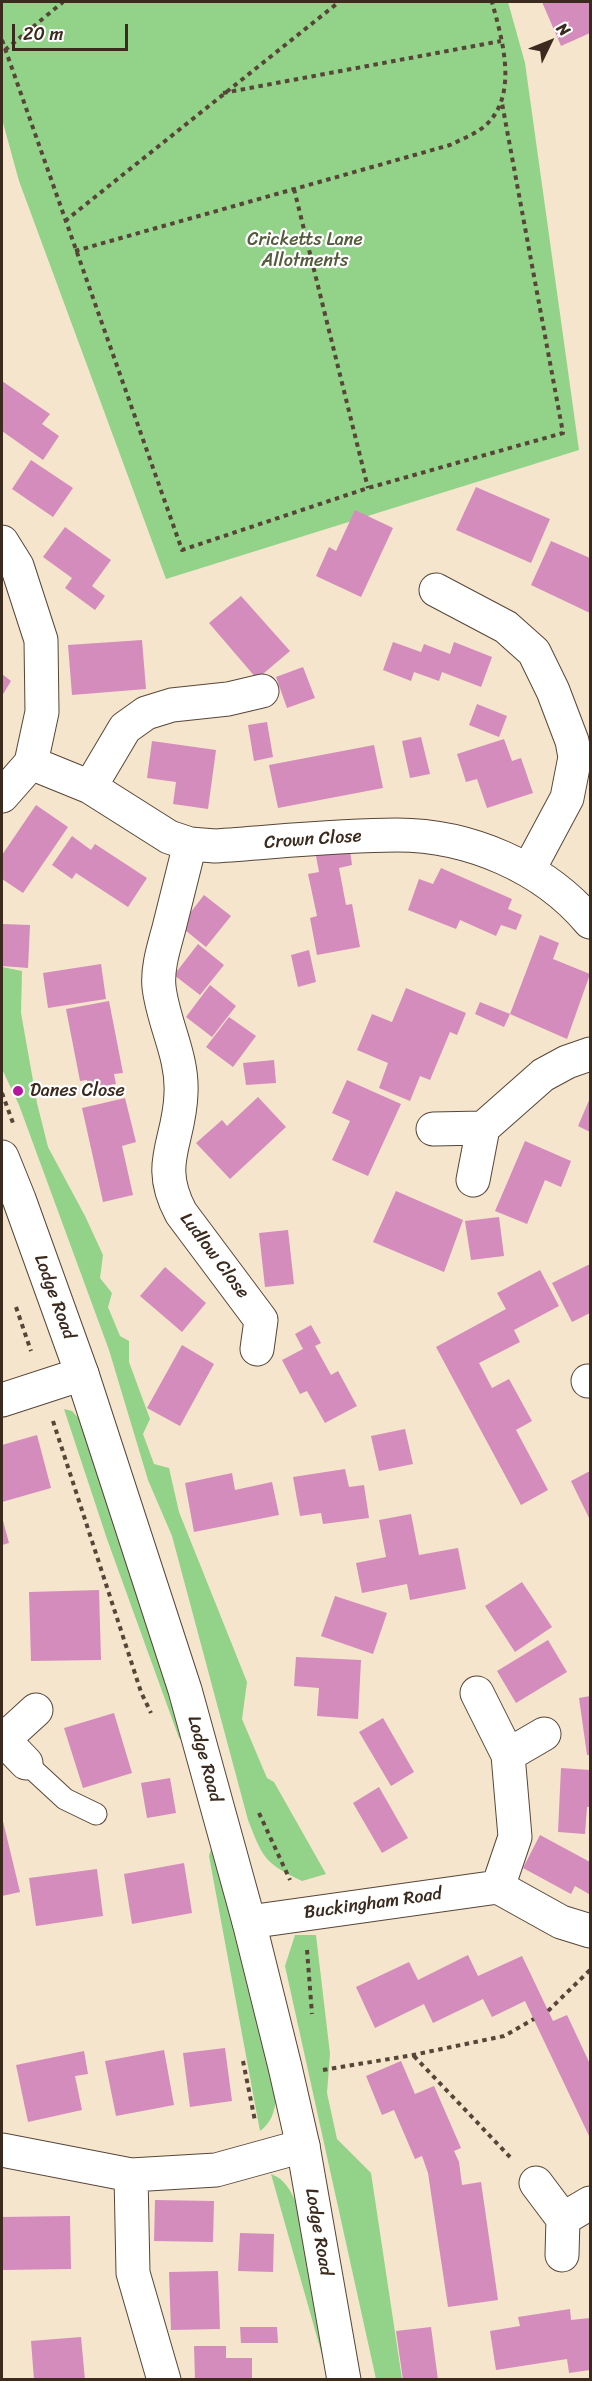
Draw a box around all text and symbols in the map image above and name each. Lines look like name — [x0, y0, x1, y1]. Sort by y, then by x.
scale bar — [15, 12, 130, 50]
north arrow — [520, 12, 580, 72]
text: N — [549, 15, 578, 43]
text: 20 m — [23, 18, 63, 50]
park label: Cricketts Lane Allotments — [247, 229, 363, 272]
street label: Crown Close — [264, 826, 362, 854]
place label: Danes Close — [30, 1080, 125, 1102]
marker: Danes Close — [11, 1084, 25, 1098]
street label: Ludlow Close — [175, 1209, 253, 1303]
street label: Lodge Road — [29, 1252, 79, 1342]
street label: Lodge Road — [182, 1713, 226, 1805]
street label: Buckingham Road — [303, 1884, 443, 1924]
street label: Lodge Road — [300, 2187, 336, 2277]

